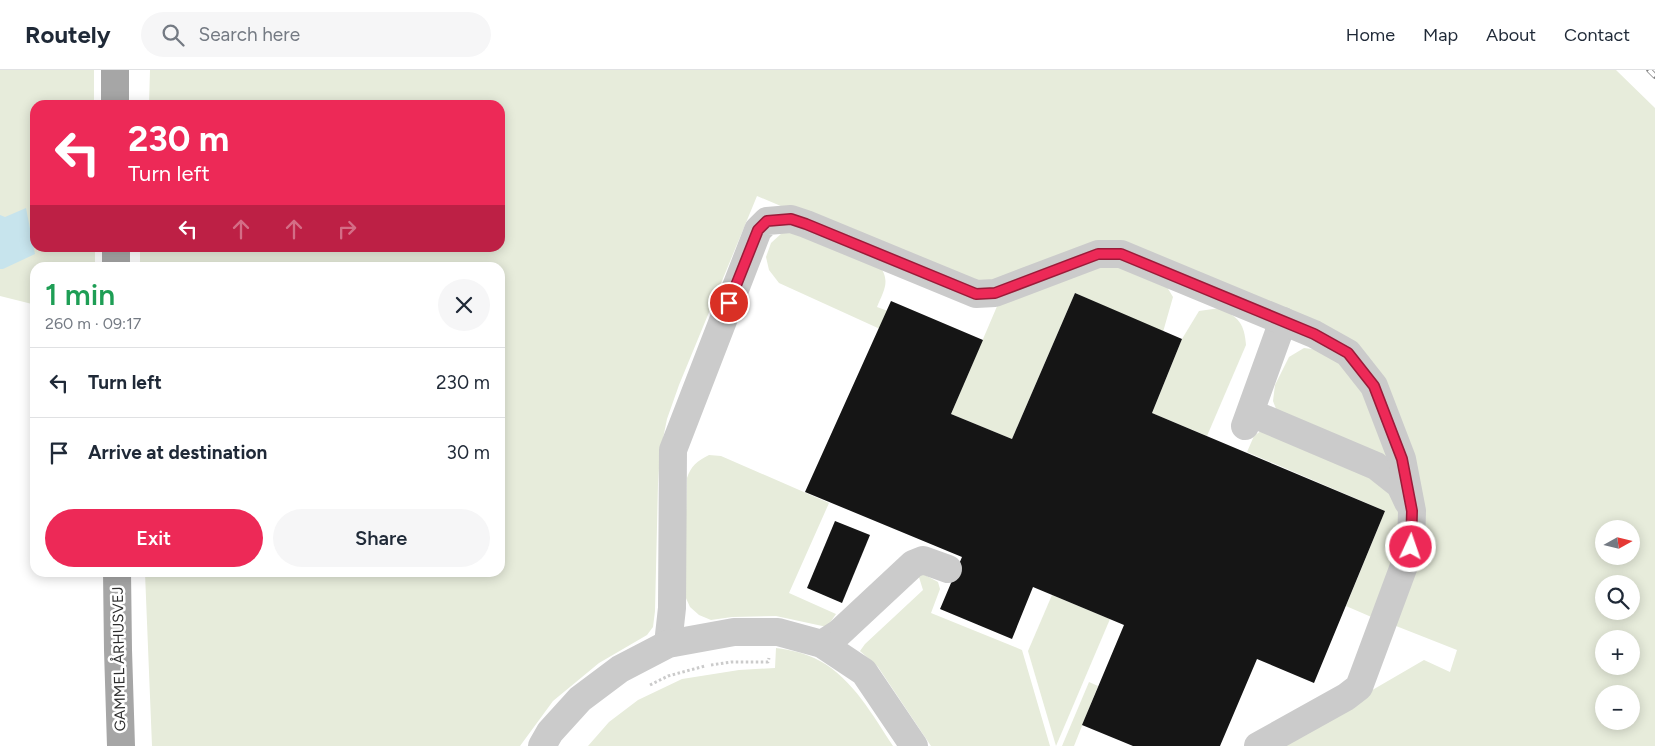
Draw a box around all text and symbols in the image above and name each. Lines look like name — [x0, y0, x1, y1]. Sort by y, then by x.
search box — [141, 12, 491, 57]
text: Routely — [25, 20, 111, 49]
icon: search — [159, 21, 187, 49]
text: Search here — [199, 23, 300, 46]
text: Home — [1346, 24, 1395, 46]
text: Map — [1423, 24, 1458, 46]
text: About — [1486, 24, 1536, 46]
text: Contact — [1564, 24, 1630, 46]
text: 230 m — [128, 118, 229, 160]
icon: left — [45, 120, 110, 185]
text: Turn left — [128, 160, 210, 187]
icon: left — [174, 215, 202, 243]
icon: ahead — [227, 215, 255, 243]
icon: ahead — [280, 215, 308, 243]
icon: right — [333, 215, 361, 243]
text: 1 min — [45, 276, 115, 313]
button: close — [438, 279, 490, 331]
pin — [708, 282, 750, 324]
icon: arrive — [715, 289, 743, 317]
text: 260 m · 09:17 — [45, 314, 141, 333]
icon: left — [45, 369, 73, 397]
text: Turn left — [88, 371, 162, 394]
text: 230 m — [436, 371, 490, 394]
icon: arrive — [45, 439, 73, 467]
text: Arrive at destination — [88, 441, 267, 464]
text: 30 m — [447, 441, 490, 464]
button: Exit — [45, 509, 263, 567]
button: Share — [273, 509, 490, 567]
position arrow — [1384, 520, 1436, 572]
north arrow — [1595, 520, 1640, 565]
map controls — [1595, 520, 1640, 730]
button: search — [1595, 575, 1640, 620]
street label: GAMMEL ÅRHUSVEJ — [109, 586, 129, 732]
button: + — [1595, 630, 1640, 675]
button: − — [1595, 685, 1640, 730]

